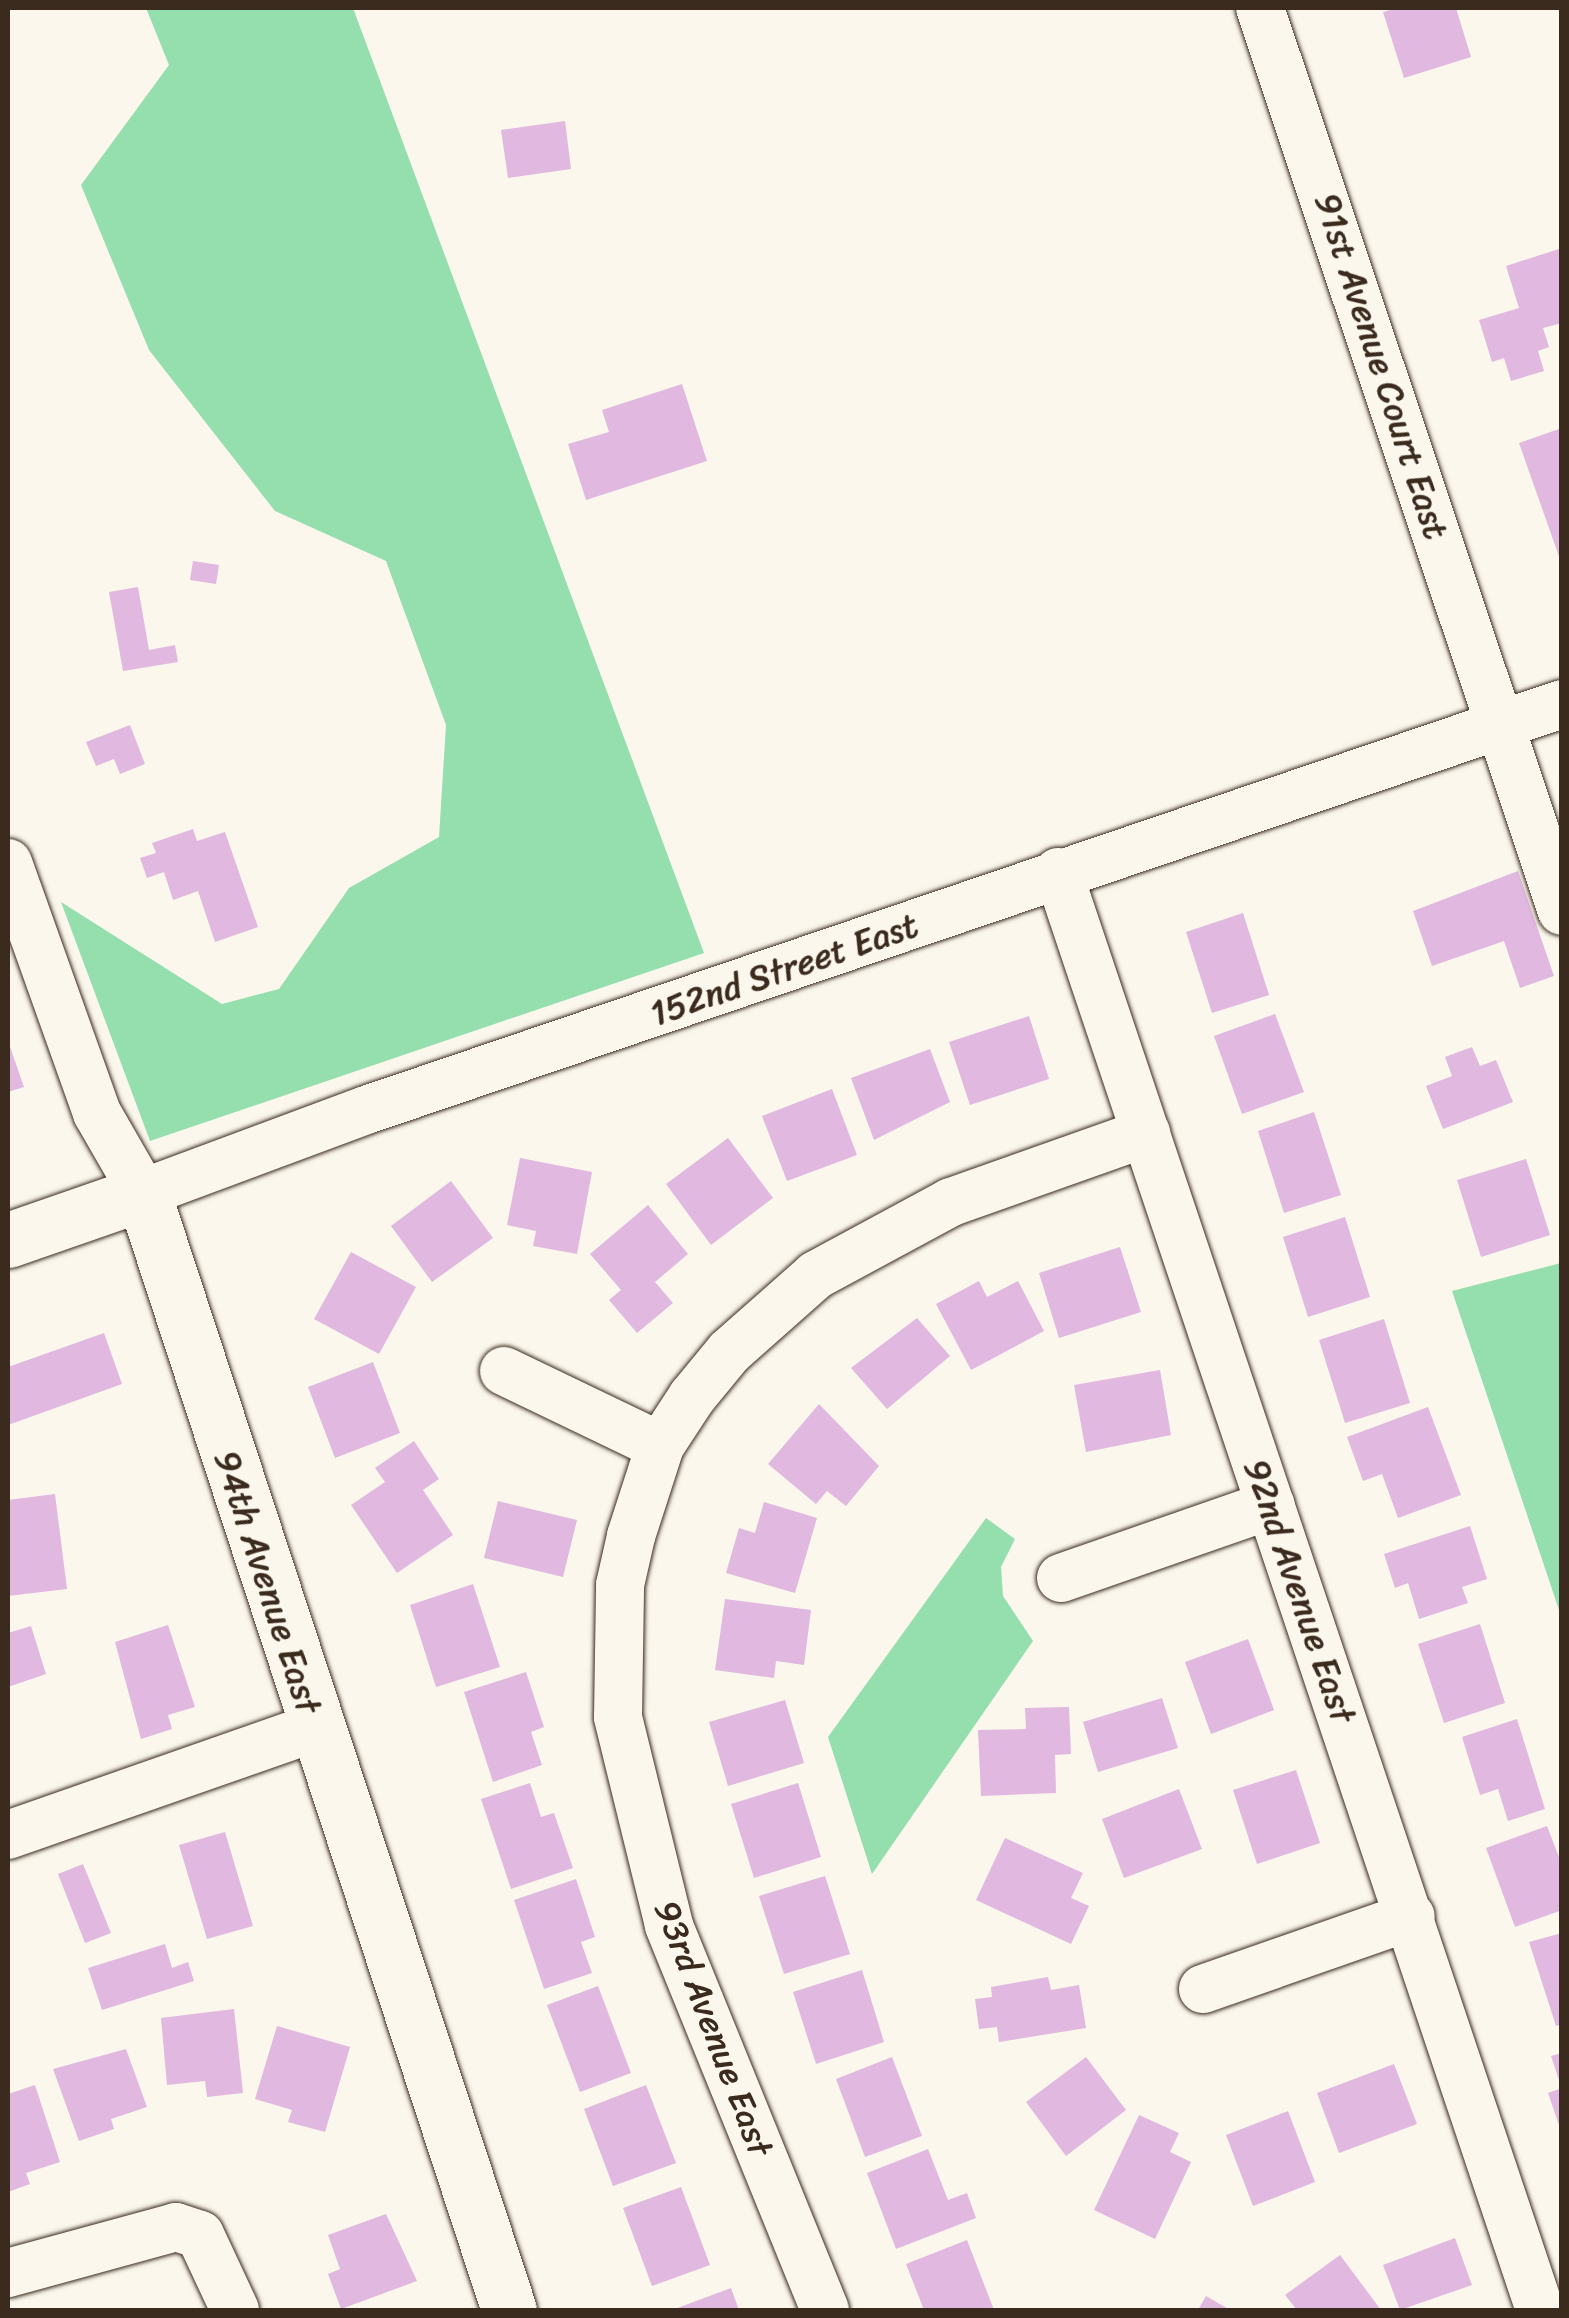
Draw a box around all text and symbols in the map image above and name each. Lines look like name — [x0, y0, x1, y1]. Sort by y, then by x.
street label: 91st Avenue Court East — [1306, 187, 1458, 545]
street label: 152nd Street East — [644, 903, 924, 1035]
street label: 94th Avenue East — [205, 1445, 331, 1719]
street label: 92nd Avenue East — [1235, 1453, 1365, 1729]
street label: 93rd Avenue East — [646, 1894, 782, 2162]

